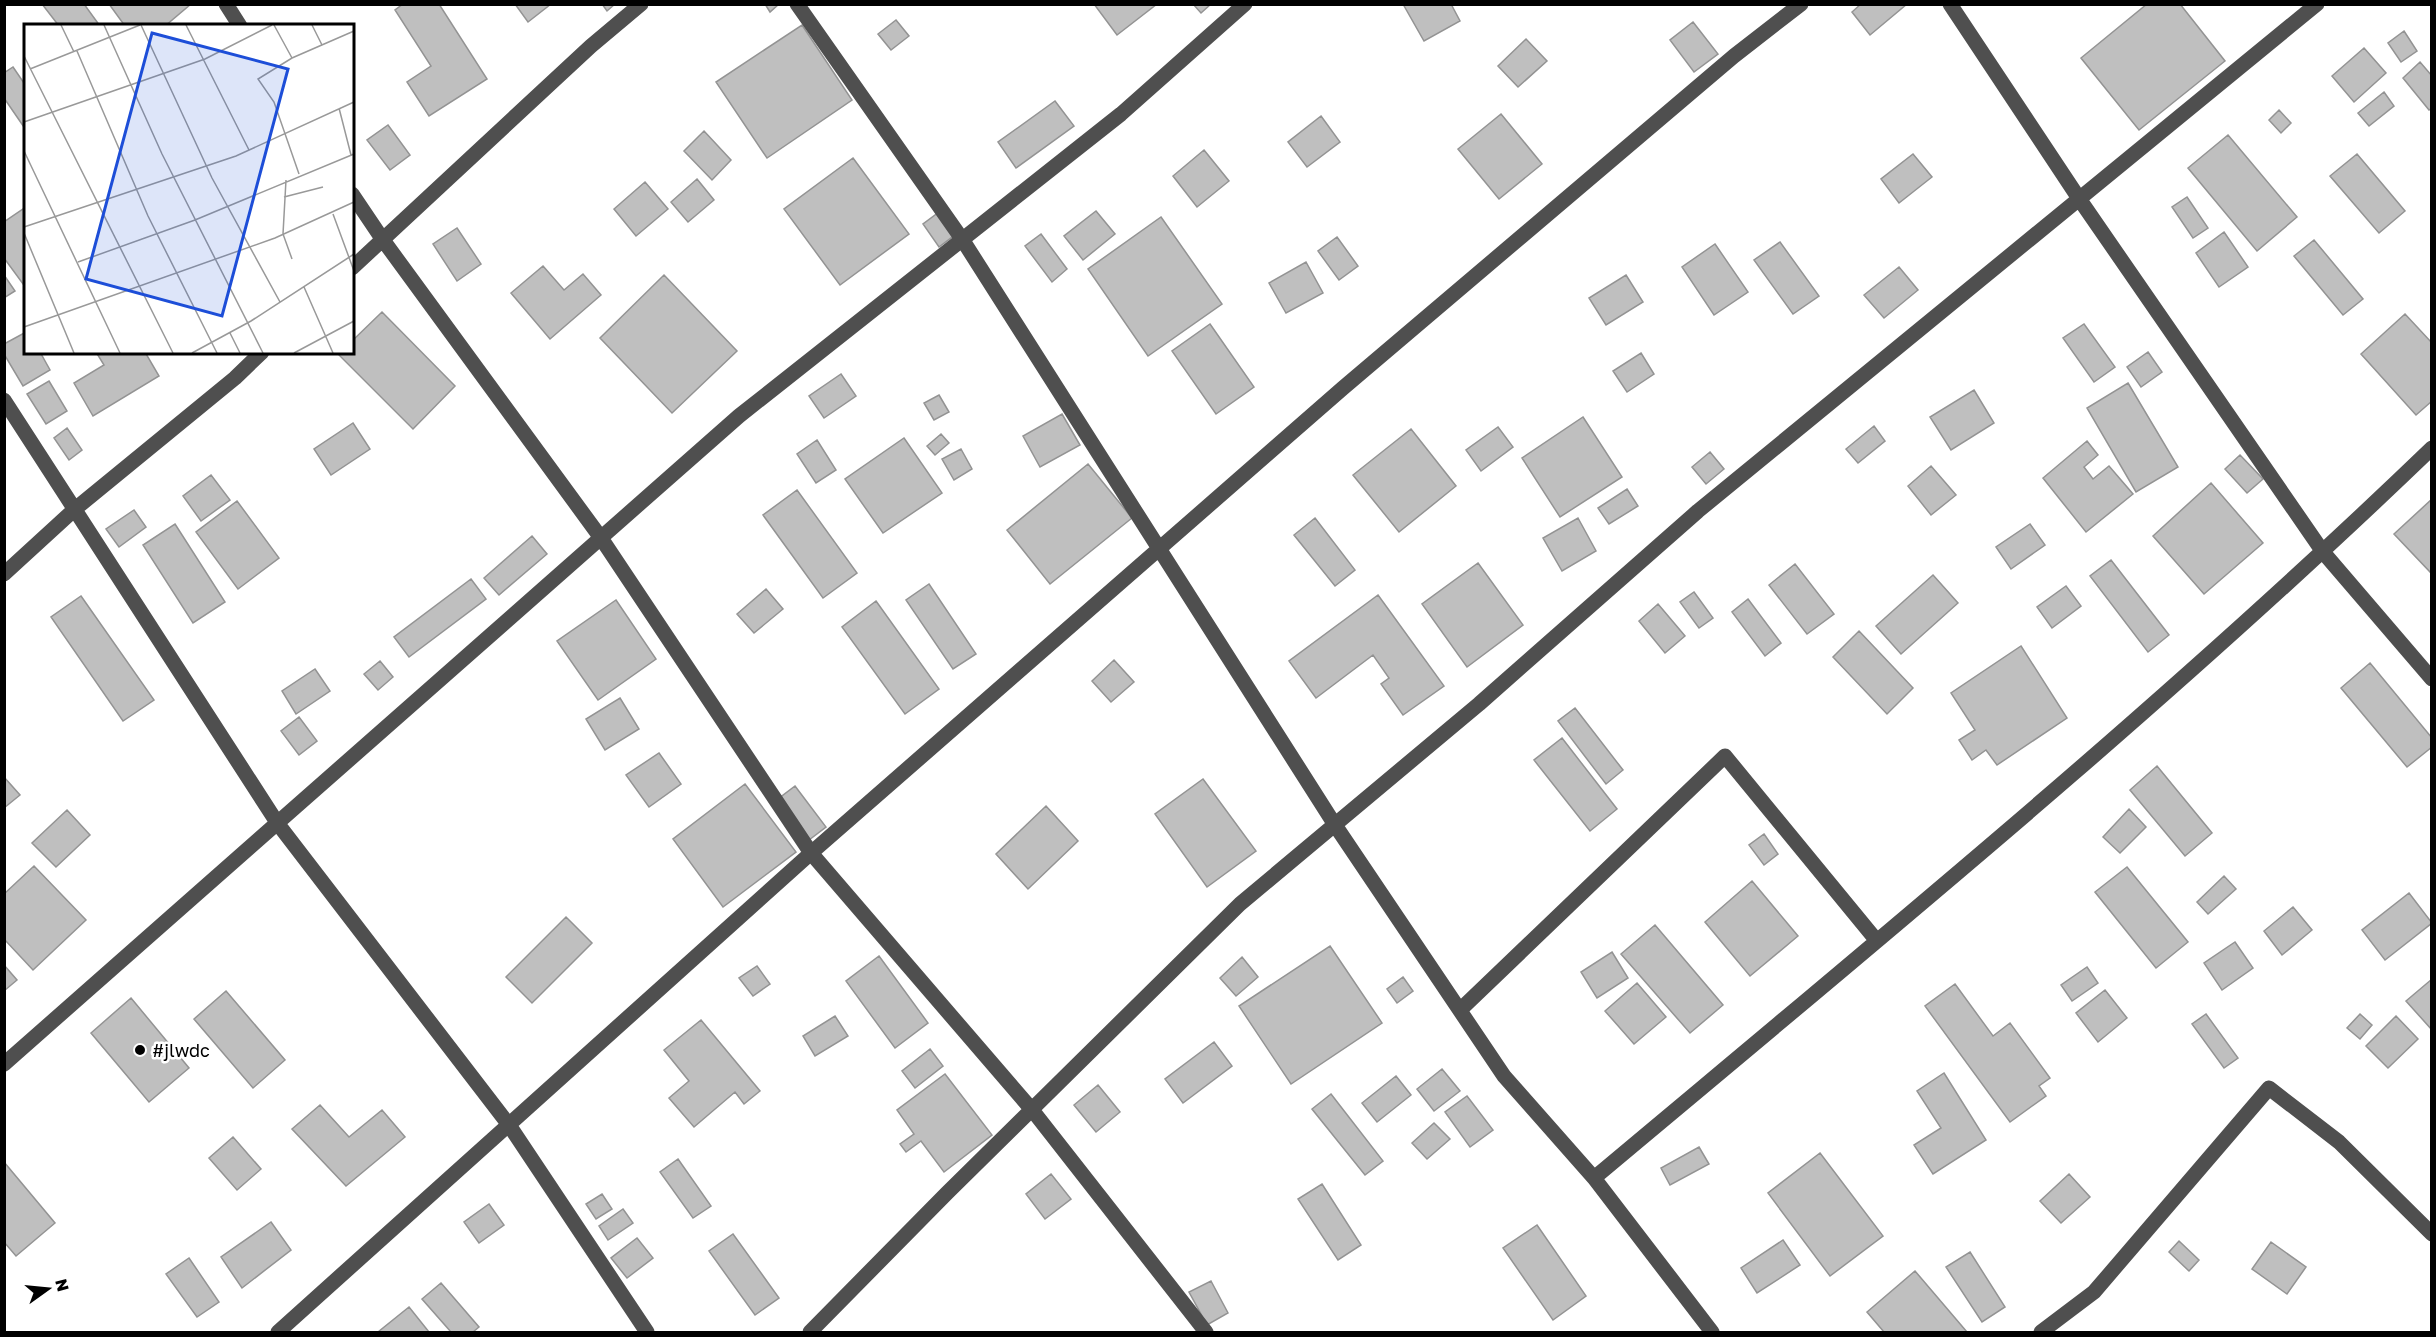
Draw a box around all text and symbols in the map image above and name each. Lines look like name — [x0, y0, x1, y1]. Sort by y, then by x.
inset map — [24, 24, 354, 354]
place label: #jlwdc — [152, 1039, 210, 1061]
marker: #jlwdc — [133, 1043, 147, 1057]
north arrow — [18, 1259, 78, 1319]
text: N — [51, 1277, 74, 1294]

